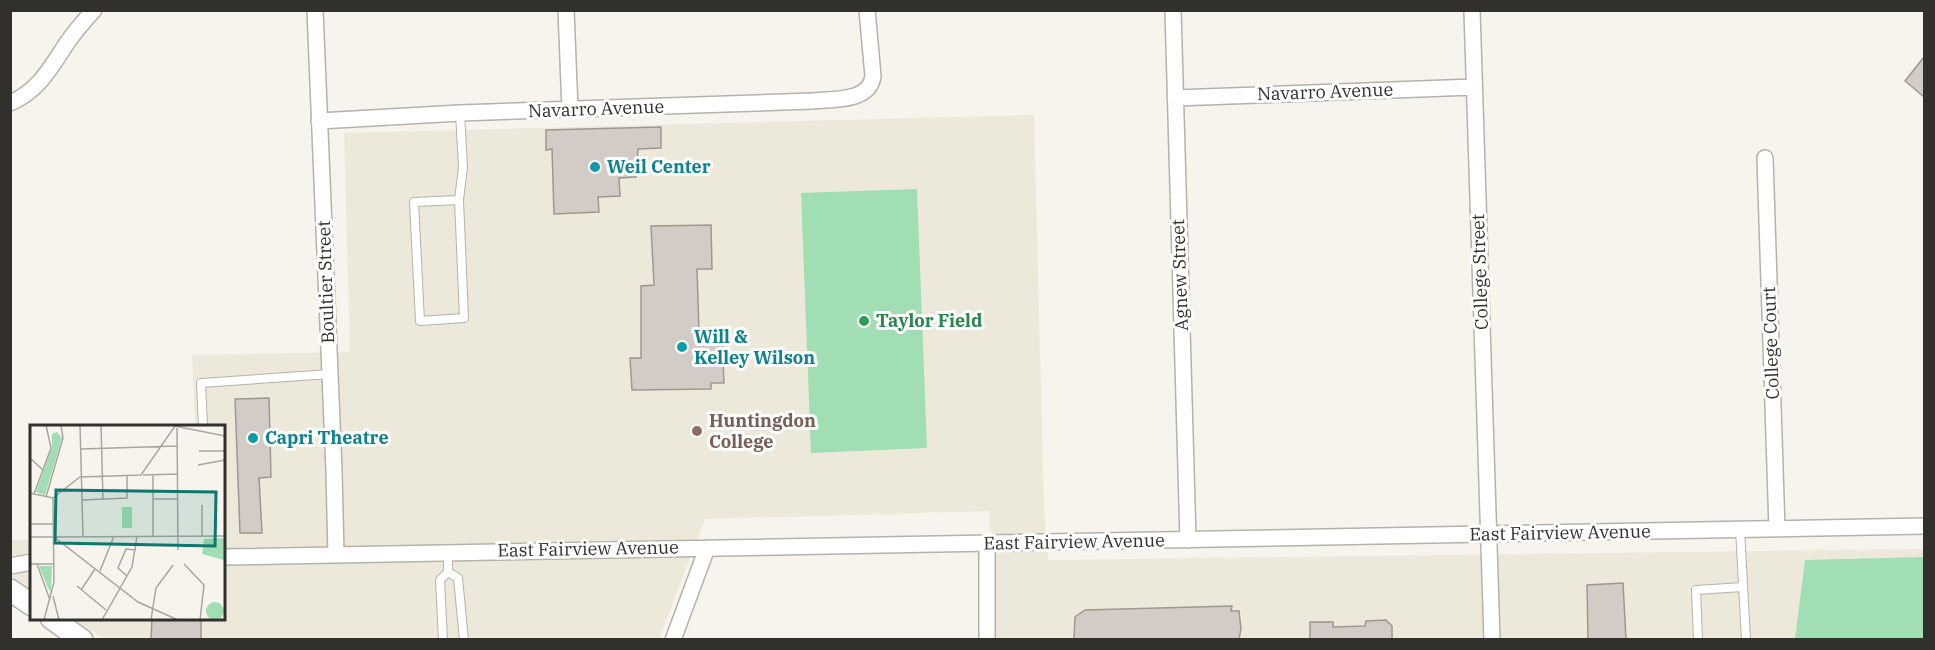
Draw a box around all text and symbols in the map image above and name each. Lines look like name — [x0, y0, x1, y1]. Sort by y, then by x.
street label: Navarro Avenue — [1256, 78, 1393, 105]
street label: Navarro Avenue — [527, 95, 664, 122]
place label: Weil Center — [607, 155, 711, 178]
marker: Weil Center — [588, 160, 602, 174]
street label: College Street — [1466, 214, 1493, 330]
street label: Agnew Street — [1166, 219, 1193, 331]
street label: Boultier Street — [312, 220, 339, 344]
street label: College Court — [1757, 286, 1784, 400]
place label: Taylor Field — [876, 309, 982, 332]
marker: Taylor Field — [857, 314, 871, 328]
place label: Will & Kelley Wilson — [694, 325, 815, 369]
marker: Will & Kelley Wilson — [675, 340, 689, 354]
place label: Huntingdon College — [709, 409, 816, 453]
marker: Huntingdon College — [690, 424, 704, 438]
inset map — [30, 425, 225, 620]
place label: Capri Theatre — [265, 426, 389, 449]
marker: Capri Theatre — [246, 431, 260, 445]
street label: East Fairview Avenue — [1469, 519, 1651, 546]
street label: East Fairview Avenue — [983, 528, 1165, 555]
street label: East Fairview Avenue — [497, 535, 679, 562]

